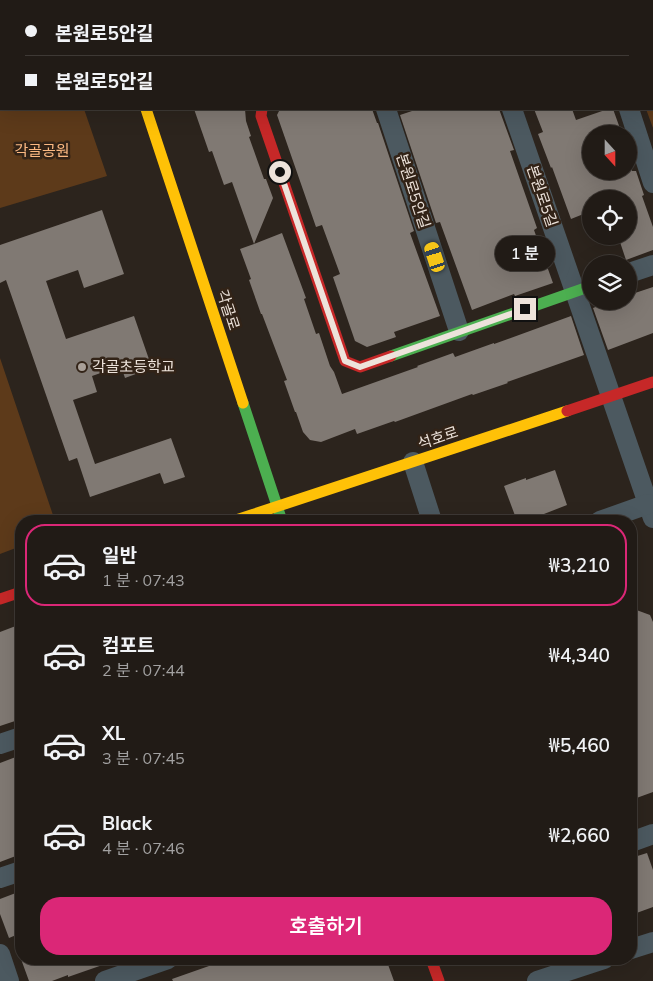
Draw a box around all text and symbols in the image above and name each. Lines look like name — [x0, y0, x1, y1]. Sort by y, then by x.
text: 본원로5안길 — [55, 21, 154, 45]
text: 본원로5안길 — [55, 69, 154, 93]
north arrow — [582, 125, 638, 180]
map controls — [582, 125, 637, 310]
park label: 각골공원 — [14, 141, 70, 160]
street label: 본원로5안길 — [392, 151, 435, 231]
route start — [269, 161, 291, 183]
street label: 본원로5길 — [523, 162, 562, 229]
button: locate — [582, 190, 637, 245]
callout: 1 분 — [495, 236, 555, 272]
car — [423, 240, 446, 274]
text: 1 분 — [511, 243, 539, 263]
button: layers — [582, 255, 637, 310]
street label: 각골로 — [213, 287, 244, 332]
route end — [514, 298, 536, 320]
place label: 각골초등학교 — [92, 357, 175, 376]
marker: 각골초등학교 — [76, 361, 88, 373]
street label: 석호로 — [415, 422, 460, 453]
icon: car — [42, 543, 87, 588]
text: 일반 — [102, 543, 137, 567]
text: ₩3,210 — [548, 553, 610, 577]
text: 1 분 · 07:43 — [102, 570, 185, 590]
icon: car — [42, 633, 87, 678]
text: 컴포트 — [102, 633, 154, 657]
text: ₩4,340 — [548, 643, 610, 667]
text: 2 분 · 07:44 — [102, 660, 185, 680]
text: XL — [102, 721, 125, 745]
icon: car — [42, 723, 87, 768]
text: ₩5,460 — [548, 733, 610, 757]
text: 3 분 · 07:45 — [102, 748, 185, 768]
text: Black — [102, 811, 152, 835]
icon: car — [42, 813, 87, 858]
text: ₩2,660 — [548, 823, 610, 847]
text: 4 분 · 07:46 — [102, 838, 185, 858]
button: 호출하기 — [40, 897, 612, 955]

